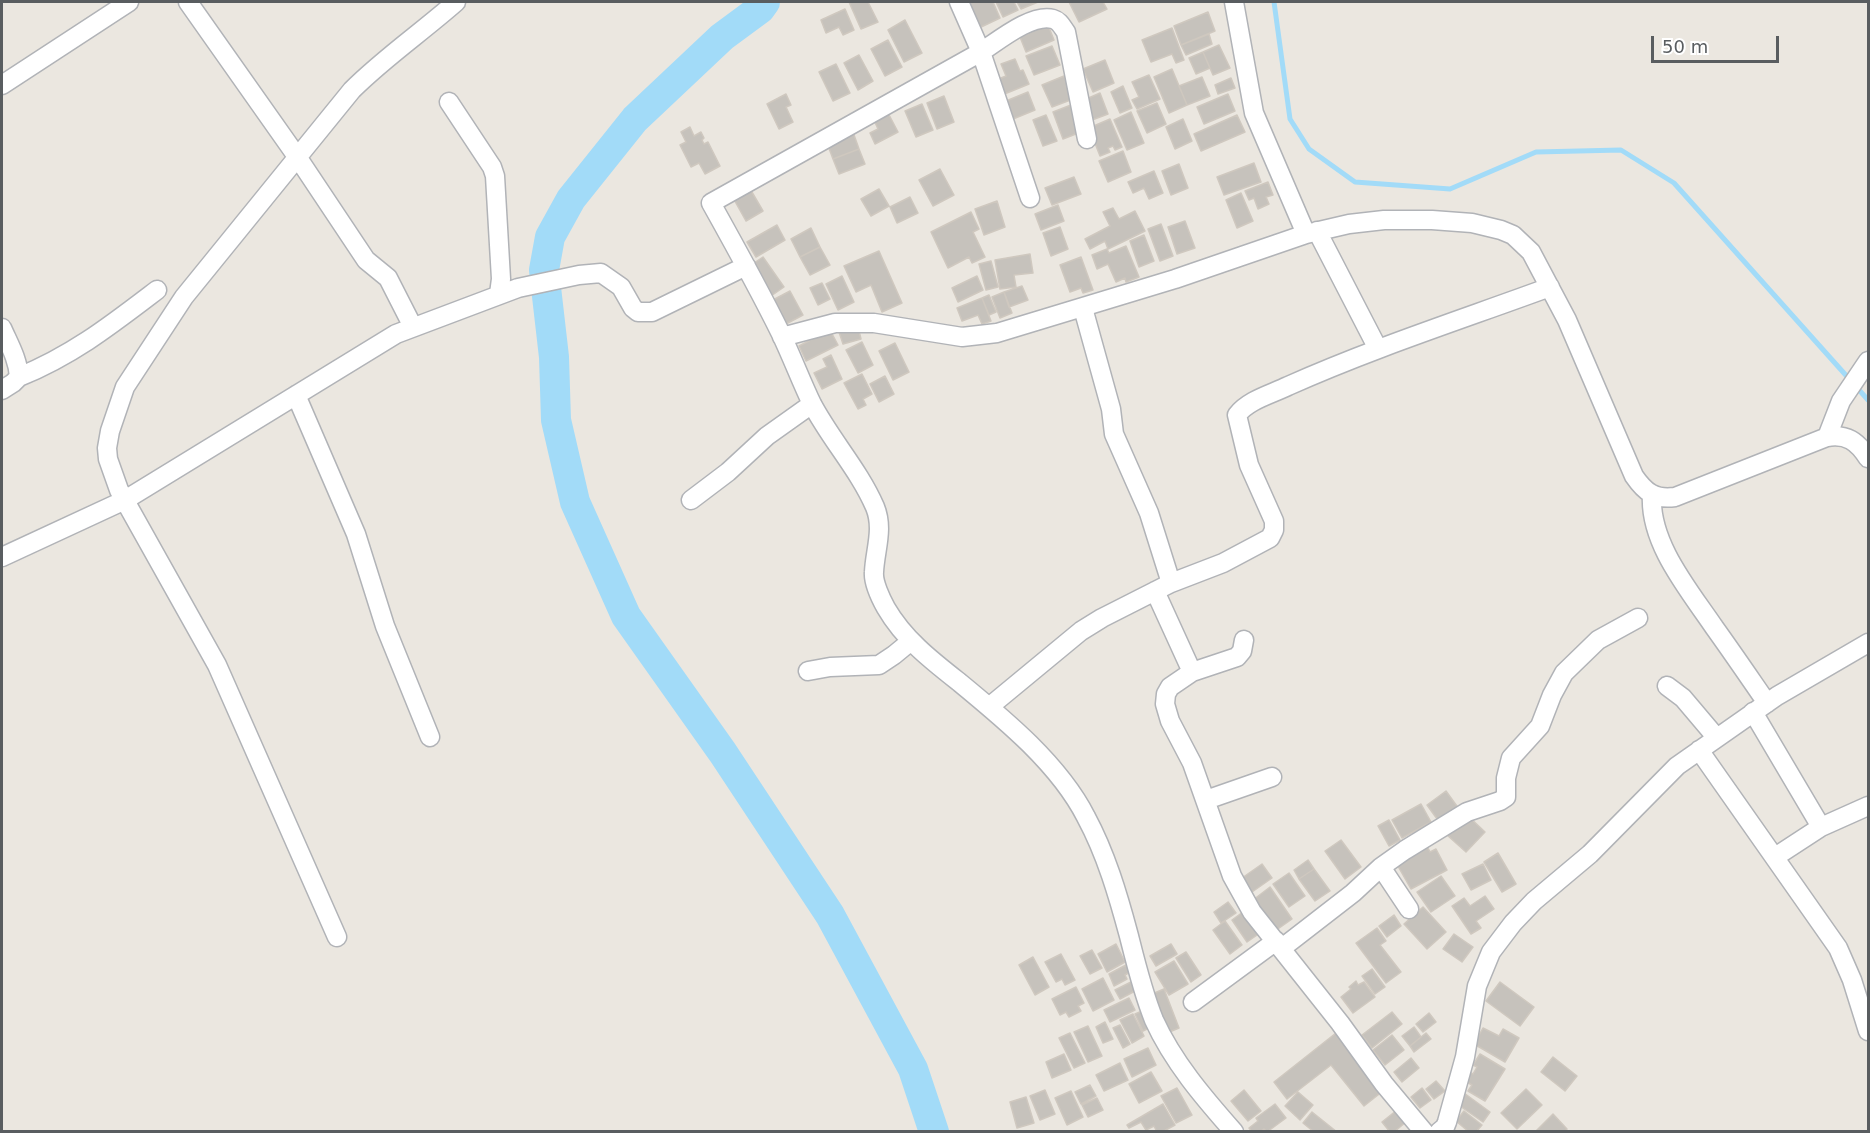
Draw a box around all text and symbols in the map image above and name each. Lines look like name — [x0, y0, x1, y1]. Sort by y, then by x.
scale bar — [1654, 24, 1782, 62]
text: 50 m — [1662, 36, 1708, 57]

